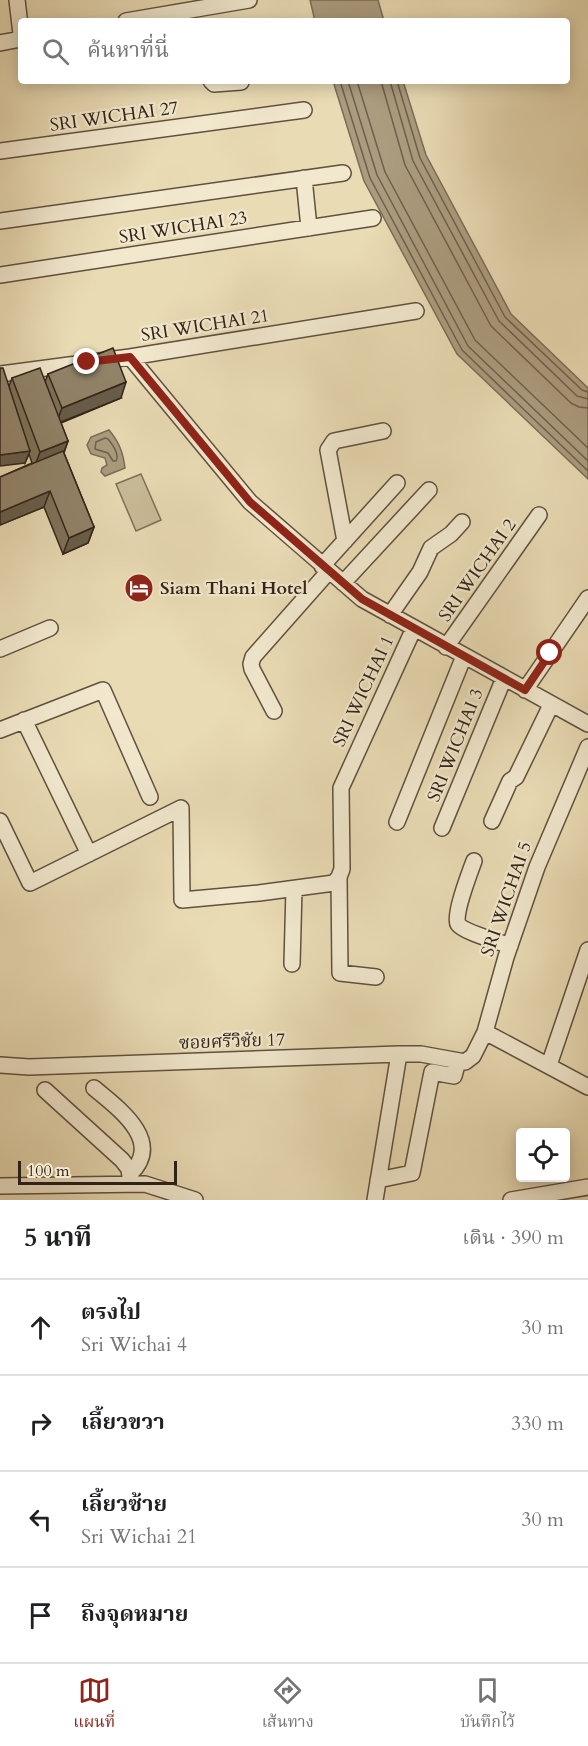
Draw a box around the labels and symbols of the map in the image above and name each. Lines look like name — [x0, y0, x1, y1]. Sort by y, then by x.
street label: SRI WICHAI 27 — [48, 95, 180, 138]
street label: SRI WICHAI 23 — [117, 205, 249, 250]
street label: SRI WICHAI 21 — [139, 303, 271, 348]
route end — [73, 348, 99, 374]
street label: SRI WICHAI 2 — [433, 514, 522, 627]
hotel icon: Siam Thani Hotel — [123, 572, 155, 604]
place label: Siam Thani Hotel — [160, 576, 308, 601]
street label: SRI WICHAI 1 — [327, 631, 400, 751]
route start — [536, 639, 562, 665]
street label: SRI WICHAI 3 — [421, 685, 490, 806]
street label: SRI WICHAI 5 — [475, 838, 538, 960]
street label: ซอยศรีวิชัย 17 — [178, 1027, 286, 1056]
scale bar — [18, 1158, 177, 1186]

